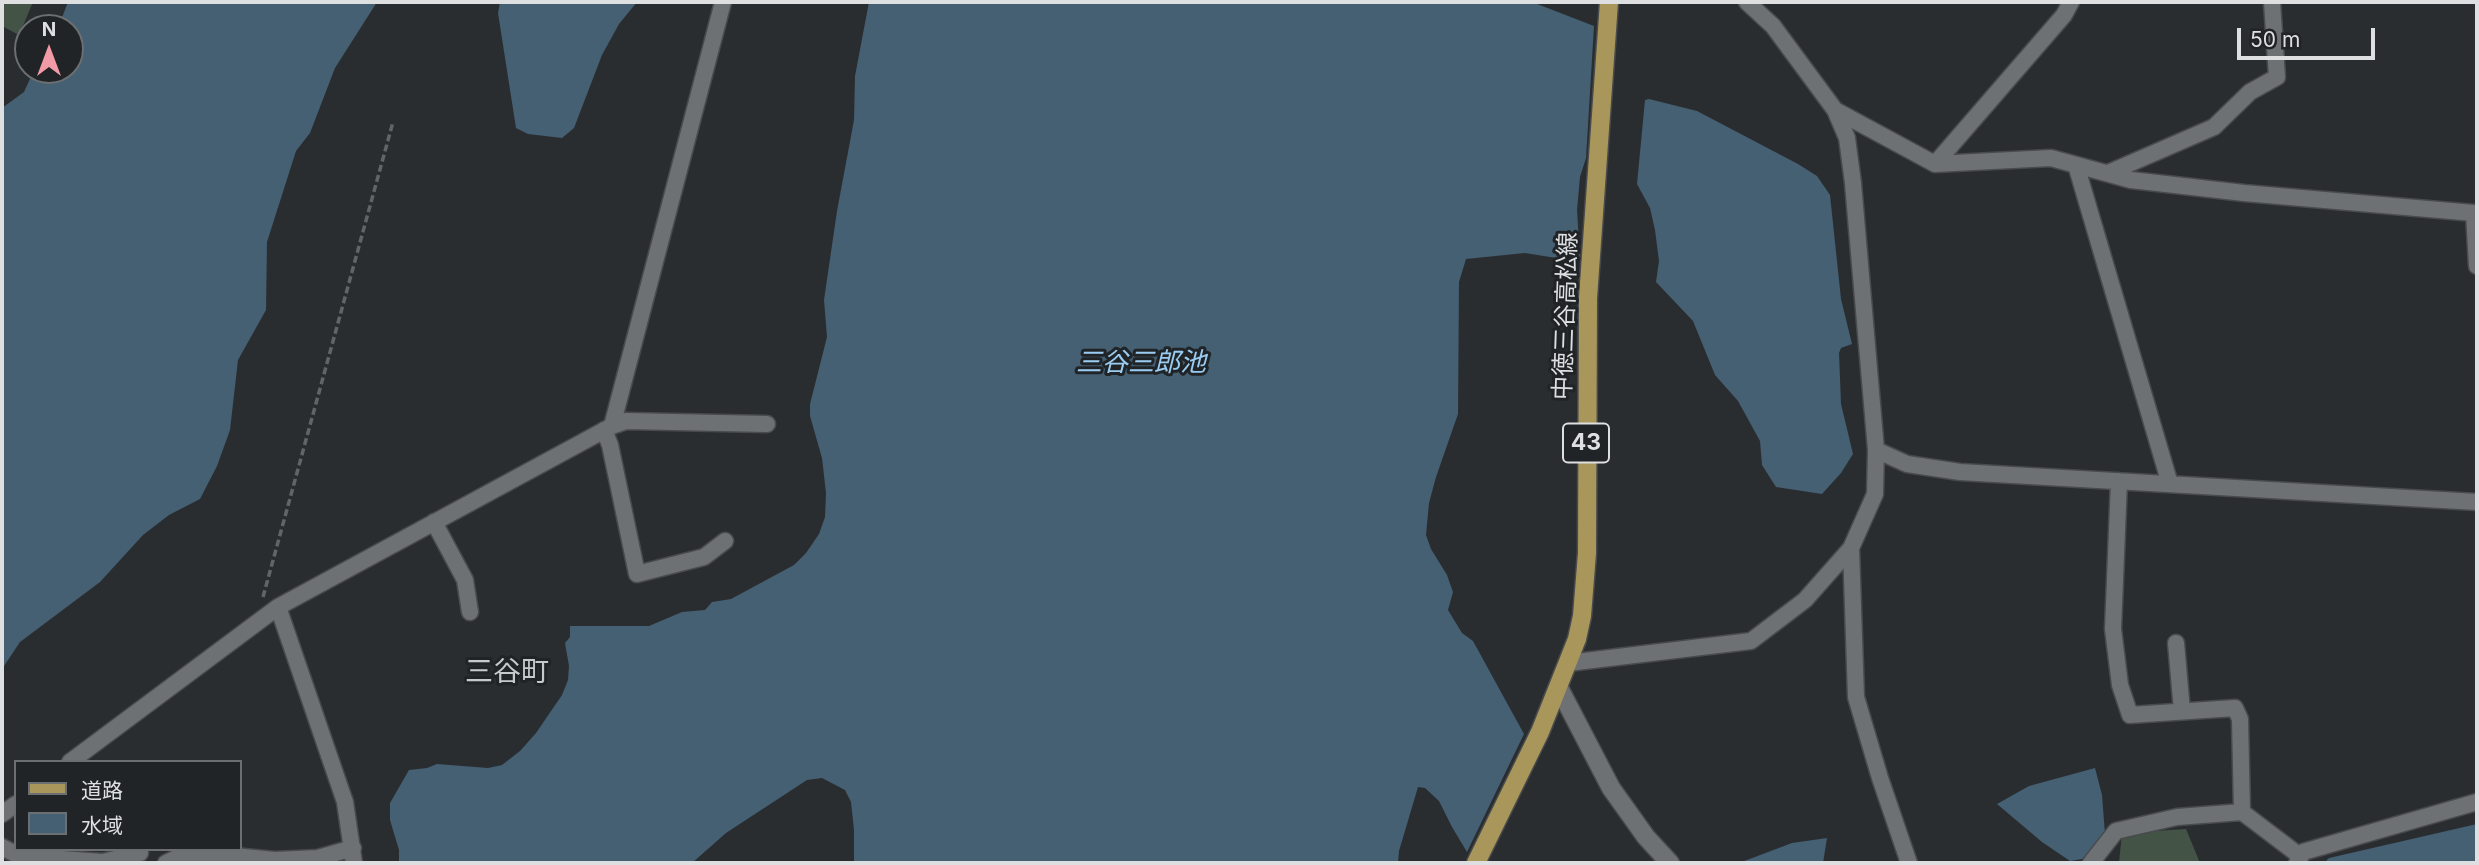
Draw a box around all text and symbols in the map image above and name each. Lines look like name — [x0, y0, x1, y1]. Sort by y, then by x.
north arrow — [14, 14, 84, 84]
scale bar — [2241, 14, 2379, 58]
text: N — [42, 18, 56, 41]
text: 50 m — [2250, 27, 2300, 52]
street label: 中徳三谷高松線 — [1549, 232, 1583, 400]
water label: 三谷三郎池 — [1076, 347, 1206, 379]
road number: 43 — [1563, 424, 1609, 462]
district label: 三谷町 — [465, 656, 549, 690]
legend — [14, 760, 242, 851]
text: 道路 — [81, 778, 123, 803]
text: 水域 — [81, 813, 123, 838]

